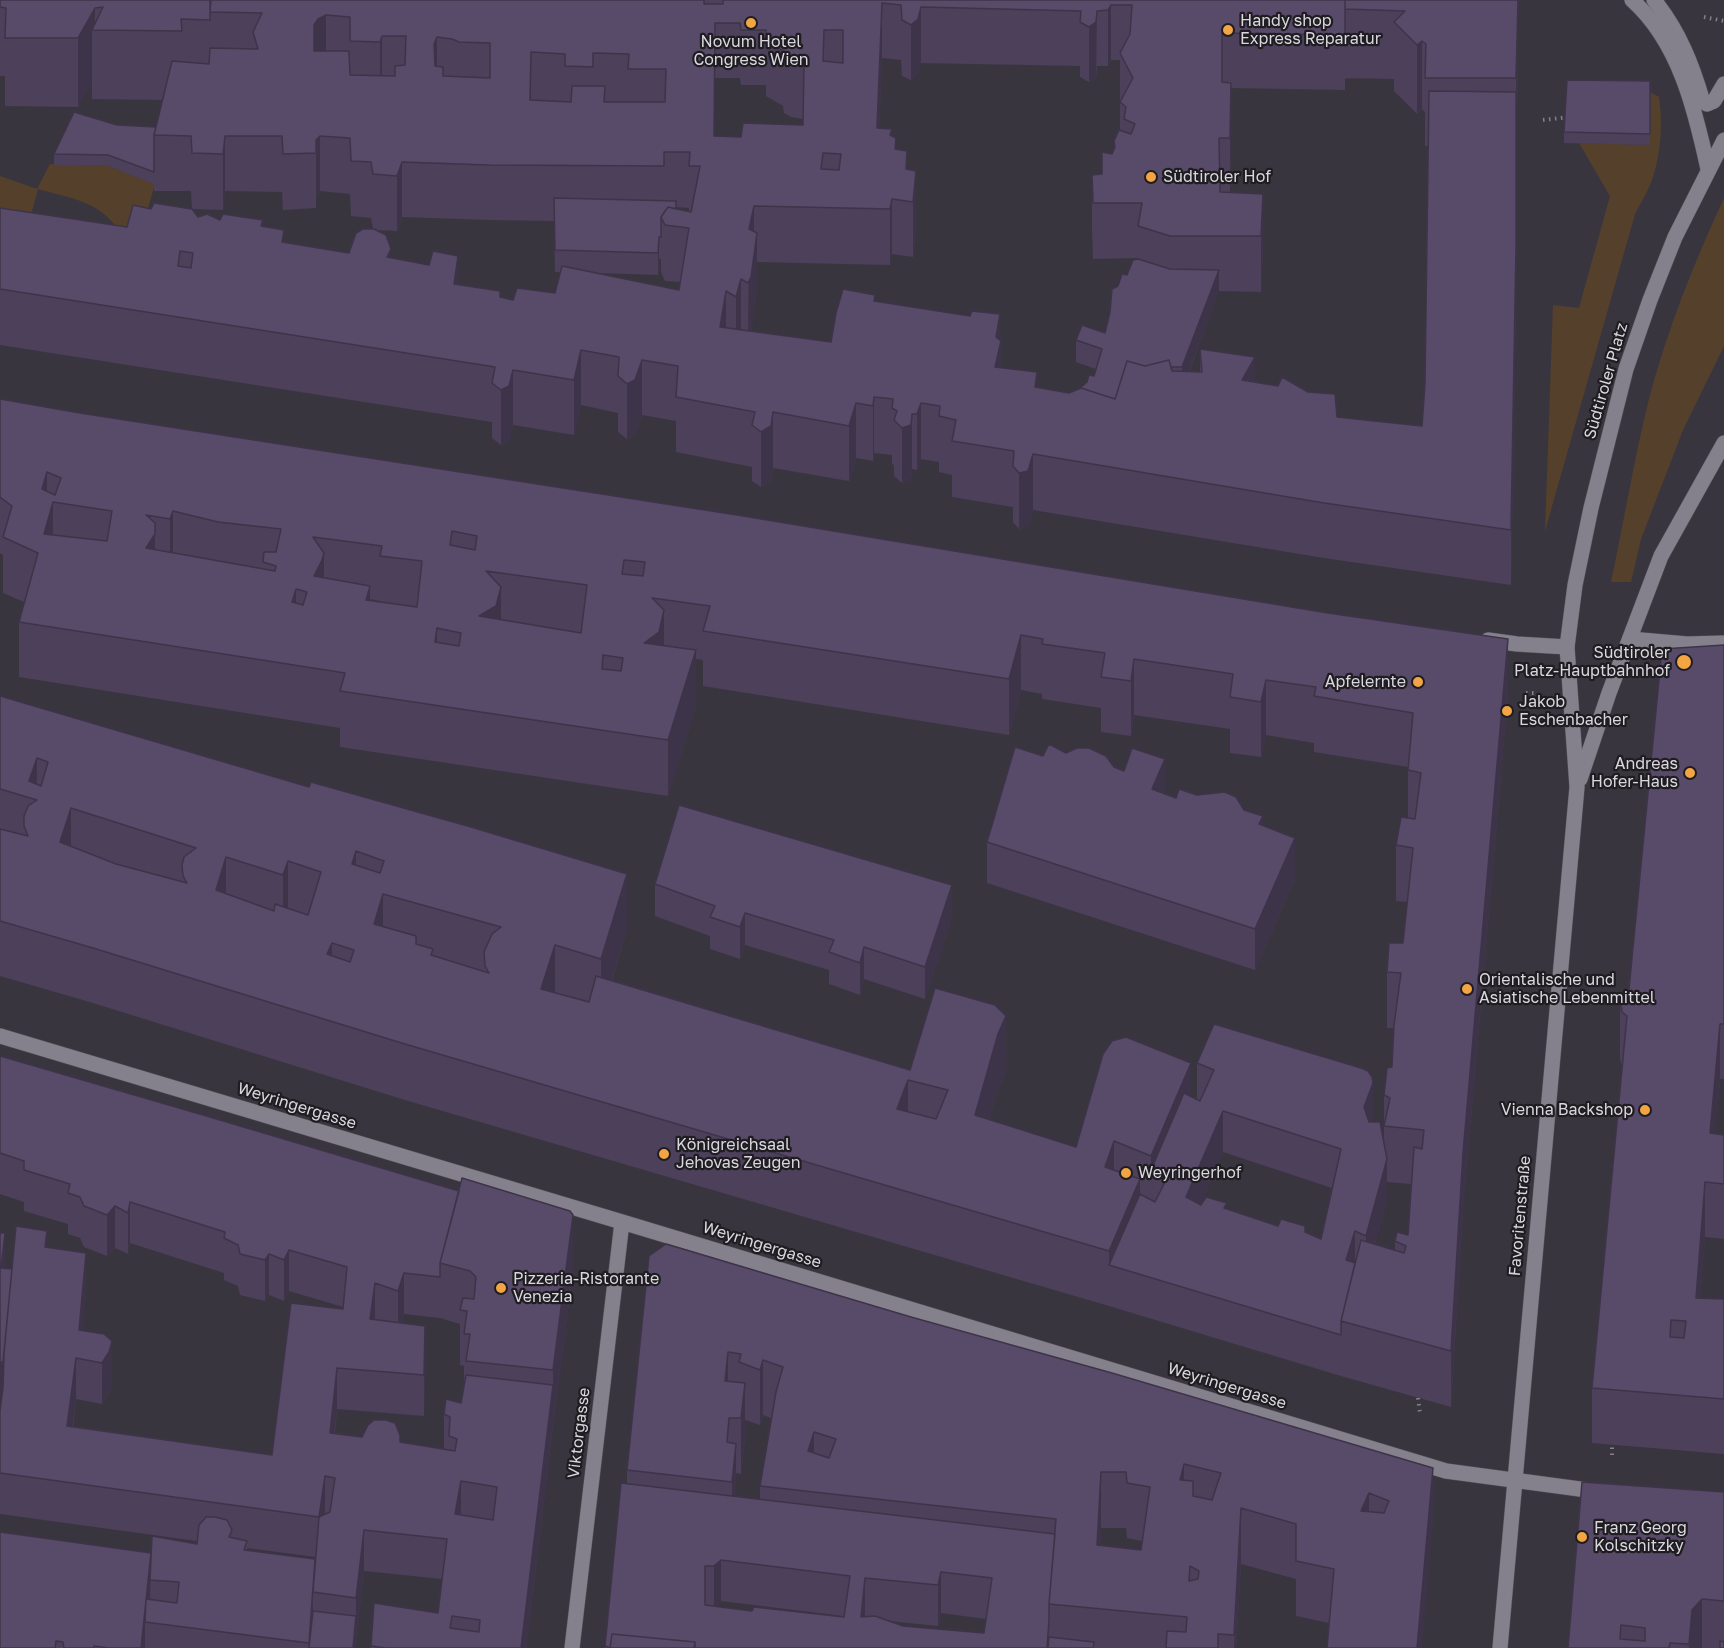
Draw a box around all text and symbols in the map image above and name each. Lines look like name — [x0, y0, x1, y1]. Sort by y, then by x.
place label: Handy shop Express Reparatur — [1240, 11, 1381, 49]
marker: Novum Hotel Congress Wien — [744, 16, 758, 30]
marker: Handy shop Express Reparatur — [1221, 23, 1235, 37]
place label: Novum Hotel Congress Wien — [693, 32, 809, 70]
place label: Südtiroler Hof — [1163, 167, 1271, 187]
marker: Südtiroler Hof — [1144, 170, 1158, 184]
street label: Südtiroler Platz — [1580, 321, 1632, 441]
place label: Südtiroler Platz-Hauptbahnhof — [1514, 643, 1670, 681]
marker: Südtiroler Platz-Hauptbahnhof — [1675, 653, 1693, 671]
place label: Apfelernte — [1325, 672, 1406, 692]
marker: Apfelernte — [1411, 675, 1425, 689]
place label: Jakob Eschenbacher — [1519, 692, 1628, 730]
marker: Jakob Eschenbacher — [1500, 704, 1514, 718]
place label: Andreas Hofer-Haus — [1591, 754, 1678, 792]
marker: Andreas Hofer-Haus — [1683, 766, 1697, 780]
place label: Orientalische und Asiatische Lebenmittel — [1479, 970, 1655, 1008]
marker: Orientalische und Asiatische Lebenmittel — [1460, 982, 1474, 996]
street label: Weyringergasse — [235, 1079, 359, 1133]
place label: Vienna Backshop — [1501, 1100, 1633, 1120]
marker: Vienna Backshop — [1638, 1103, 1652, 1117]
place label: Königreichsaal Jehovas Zeugen — [676, 1135, 800, 1173]
marker: Königreichsaal Jehovas Zeugen — [657, 1147, 671, 1161]
street label: Favoritenstraße — [1505, 1155, 1535, 1277]
place label: Weyringerhof — [1138, 1163, 1241, 1183]
marker: Weyringerhof — [1119, 1166, 1133, 1180]
street label: Weyringergasse — [700, 1218, 824, 1272]
place label: Pizzeria-Ristorante Venezia — [513, 1269, 659, 1307]
marker: Pizzeria-Ristorante Venezia — [494, 1281, 508, 1295]
street label: Weyringergasse — [1165, 1359, 1289, 1413]
street label: Viktorgasse — [564, 1386, 594, 1480]
place label: Franz Georg Kolschitzky — [1594, 1518, 1687, 1556]
marker: Franz Georg Kolschitzky — [1575, 1530, 1589, 1544]

